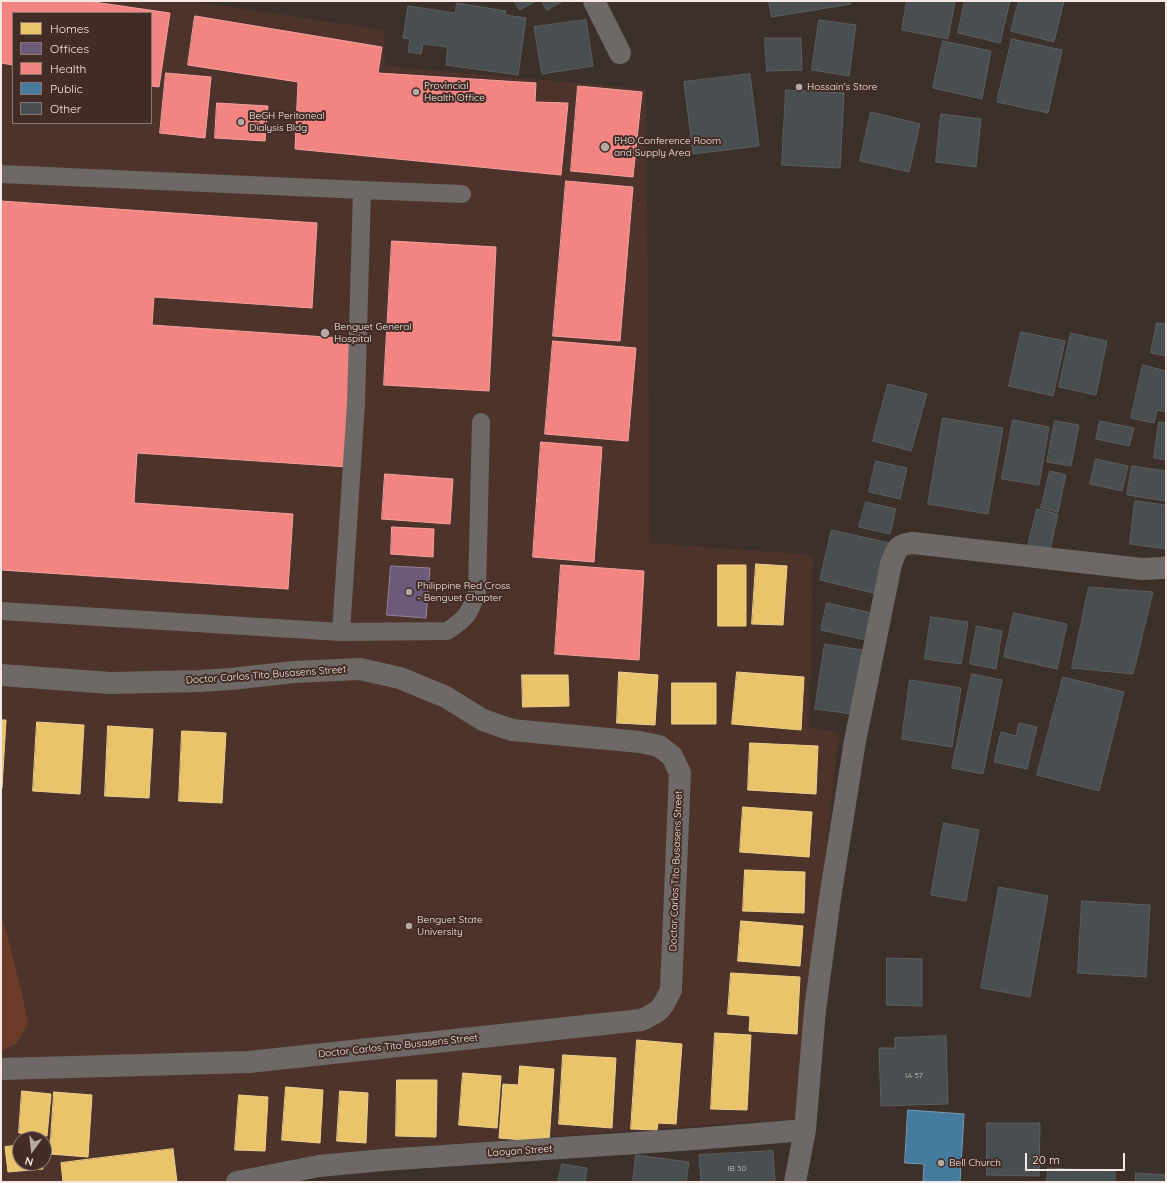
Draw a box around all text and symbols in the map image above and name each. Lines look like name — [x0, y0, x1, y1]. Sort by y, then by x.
legend — [12, 12, 152, 124]
text: Homes — [50, 21, 89, 36]
text: Offices — [50, 41, 89, 56]
text: Health — [50, 61, 86, 76]
place label: Provincial Health Office — [424, 80, 485, 104]
text: Public — [50, 81, 83, 96]
place label: Hossain's Store — [807, 81, 877, 93]
marker: Hossain's Store — [794, 82, 804, 92]
marker: Provincial Health Office — [411, 87, 421, 97]
text: Other — [50, 101, 81, 116]
place label: BeGH Peritoneal Dialysis Bldg — [249, 110, 325, 134]
marker: BeGH Peritoneal Dialysis Bldg — [236, 117, 246, 127]
place label: PHO Conference Room and Supply Area — [614, 135, 721, 158]
marker: PHO Conference Room and Supply Area — [599, 141, 611, 153]
place label: Benguet General Hospital — [334, 321, 412, 344]
marker: Benguet General Hospital — [319, 327, 331, 339]
place label: Philippine Red Cross - Benguet Chapter — [417, 580, 510, 604]
marker: Philippine Red Cross - Benguet Chapter — [404, 587, 414, 597]
street label: Doctor Carlos Tito Busasens Street — [185, 663, 347, 687]
street label: Doctor Carlos Tito Busasens Street — [667, 790, 685, 952]
place label: Benguet State University — [417, 914, 483, 938]
marker: Benguet State University — [404, 921, 414, 931]
street label: Doctor Carlos Tito Busasens Street — [317, 1032, 479, 1060]
house number: IA 57 — [905, 1071, 923, 1081]
north arrow — [12, 1131, 52, 1171]
street label: Laoyan Street — [487, 1143, 553, 1159]
scale bar — [1027, 1145, 1127, 1171]
text: 20 m — [1032, 1152, 1060, 1167]
text: N — [23, 1154, 35, 1169]
place label: Bell Church — [949, 1157, 1001, 1169]
marker: Bell Church — [936, 1158, 946, 1168]
house number: IB 30 — [728, 1164, 746, 1174]

